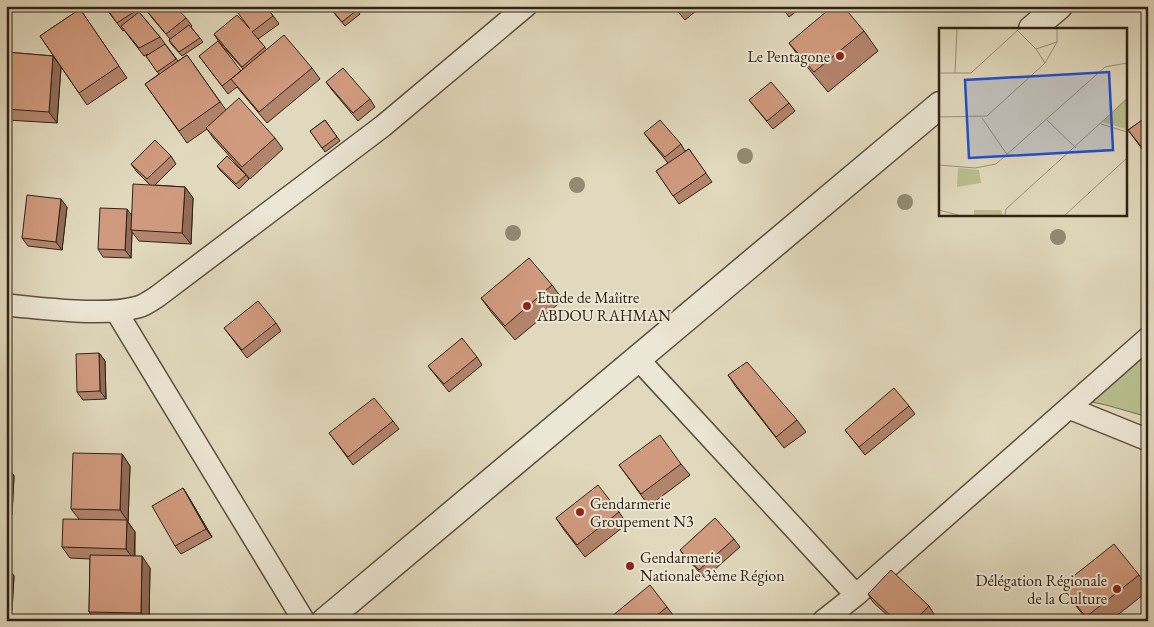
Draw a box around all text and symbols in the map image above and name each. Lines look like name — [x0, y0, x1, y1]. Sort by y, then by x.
inset map — [939, 28, 1126, 215]
place label: Le Pentagone — [748, 46, 830, 67]
marker: Le Pentagone — [834, 50, 846, 62]
place label: Etude de Maîitre ABDOU RAHMAN — [536, 287, 671, 326]
marker: Etude de Maîitre ABDOU RAHMAN — [521, 300, 533, 312]
place label: Gendarmerie Groupement N3 — [590, 493, 694, 532]
marker: Gendarmerie Groupement N3 — [574, 506, 586, 518]
place label: Gendarmerie Nationale 3ème Région — [640, 547, 785, 586]
marker: Gendarmerie Nationale 3ème Région — [624, 560, 636, 572]
place label: Délégation Régionale de la Culture — [975, 570, 1107, 609]
marker: Délégation Régionale de la Culture — [1111, 583, 1123, 595]

